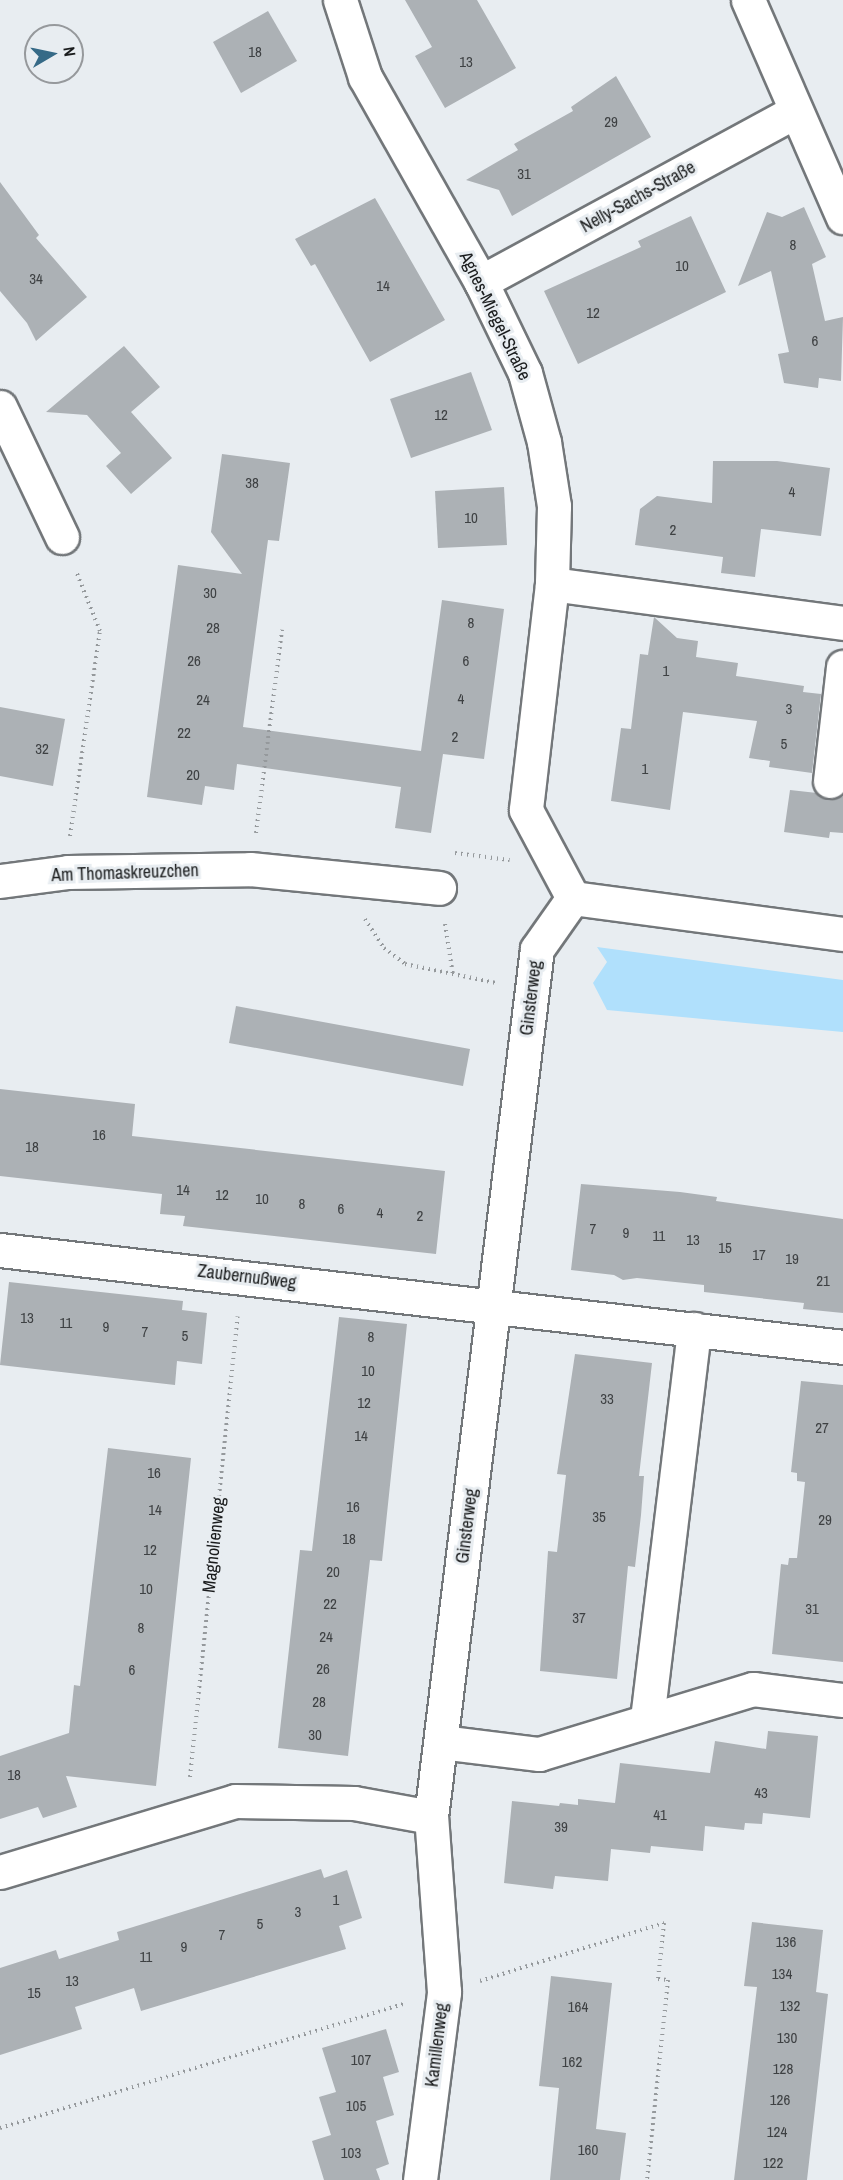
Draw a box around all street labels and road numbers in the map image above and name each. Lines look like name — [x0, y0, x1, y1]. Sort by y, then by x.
street label: Nelly-Sachs-Straße — [577, 157, 699, 237]
street label: Agnes-Miegel-Straße — [455, 248, 535, 384]
street label: Am Thomaskreuzchen — [51, 860, 199, 886]
street label: Ginsterweg — [516, 959, 546, 1037]
street label: Zaubernußweg — [196, 1260, 298, 1294]
street label: Ginsterweg — [452, 1487, 482, 1565]
street label: Magnolienweg — [198, 1496, 230, 1594]
street label: Kamillenweg — [421, 2002, 453, 2088]

